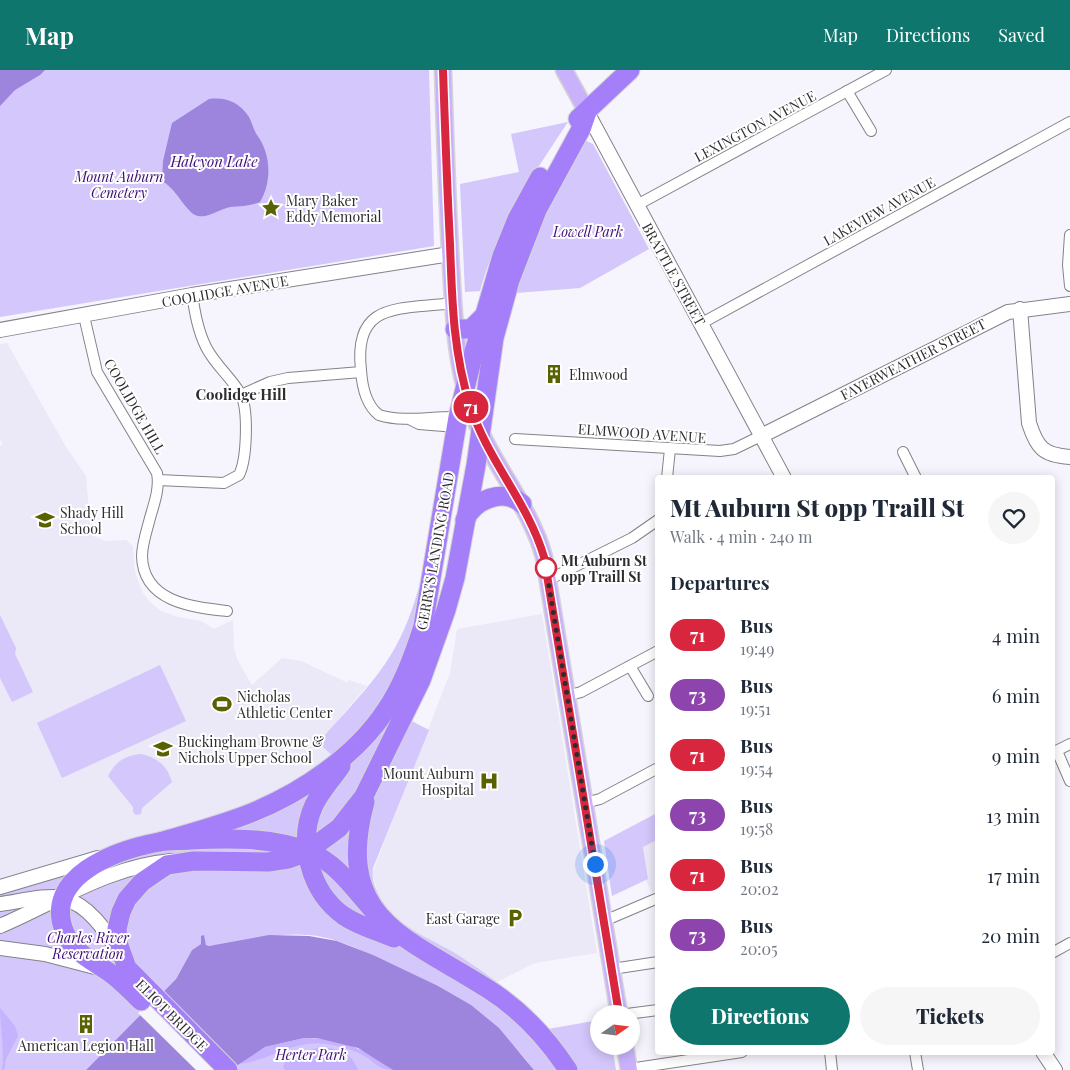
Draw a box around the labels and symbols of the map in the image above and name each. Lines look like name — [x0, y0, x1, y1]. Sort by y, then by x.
street label: LEXINGTON AVENUE — [691, 86, 819, 166]
water label: Halcyon Lake — [169, 151, 258, 171]
park label: Mount Auburn Cemetery — [74, 167, 163, 202]
street label: LAKEVIEW AVENUE — [820, 172, 938, 250]
place label: Mary Baker Eddy Memorial — [286, 191, 381, 226]
place icon: Mary Baker Eddy Memorial — [260, 197, 282, 219]
street label: BRATTLE STREET — [638, 219, 710, 329]
park label: Lowell Park — [552, 222, 623, 241]
street label: COOLIDGE AVENUE — [160, 271, 290, 311]
street label: FAYERWEATHER STREET — [837, 314, 989, 404]
street label: COOLIDGE HILL — [100, 355, 170, 457]
building icon: Elmwood — [543, 363, 565, 385]
place label: Elmwood — [569, 365, 628, 384]
district label: Coolidge Hill — [196, 384, 287, 404]
line badge: 71 — [448, 391, 494, 423]
street label: ELMWOOD AVENUE — [577, 419, 707, 447]
street label: GERRY'S LANDING ROAD — [412, 470, 458, 632]
place label: Shady Hill School — [60, 503, 124, 538]
school or university icon: Shady Hill School — [34, 509, 56, 531]
place label: Mt Auburn St opp Traill St — [561, 551, 647, 586]
marker: Mt Auburn St opp Traill St — [535, 557, 557, 579]
place label: Nicholas Athletic Center — [236, 687, 333, 722]
sports icon: Nicholas Athletic Center — [211, 693, 233, 715]
place label: Buckingham Browne & Nichols Upper School — [178, 732, 324, 767]
school or university icon: Buckingham Browne & Nichols Upper School — [152, 738, 174, 760]
place label: Mount Auburn Hospital — [383, 764, 475, 799]
hospital icon: Mount Auburn Hospital — [478, 770, 500, 792]
your location — [583, 852, 608, 877]
parking icon: East Garage — [504, 907, 526, 929]
place label: East Garage — [426, 909, 500, 928]
park label: Charles River Reservation — [47, 928, 130, 963]
street label: ELIOT BRIDGE — [132, 975, 212, 1055]
north arrow — [590, 1005, 640, 1055]
building icon: American Legion Hall — [75, 1013, 97, 1035]
place label: American Legion Hall — [17, 1036, 154, 1055]
park label: Herter Park — [275, 1045, 347, 1064]

